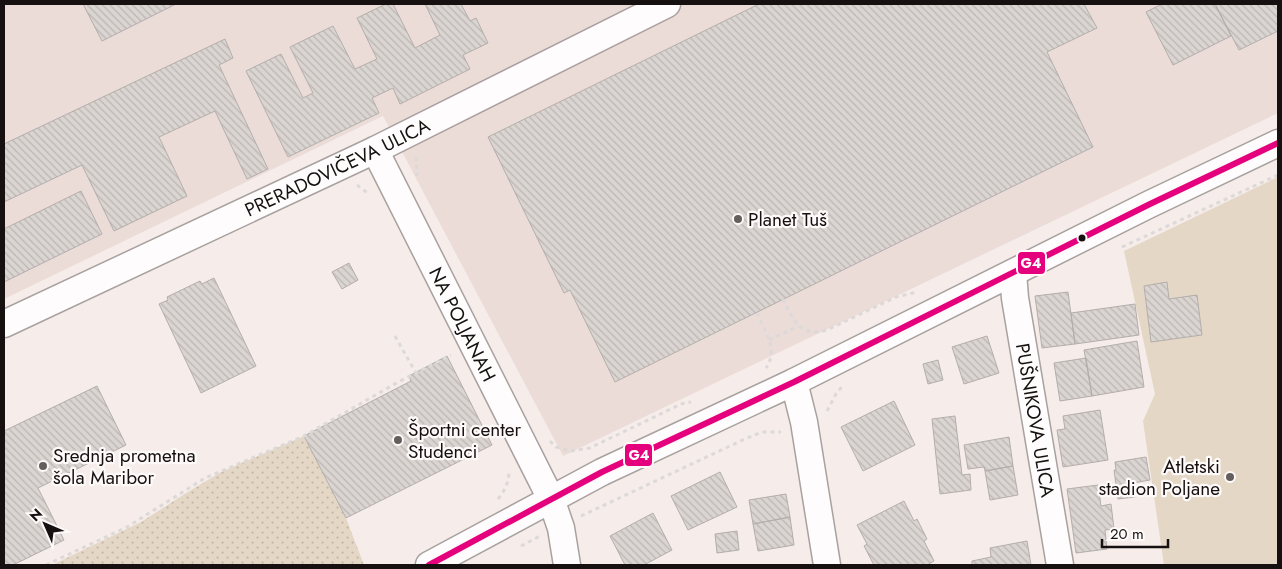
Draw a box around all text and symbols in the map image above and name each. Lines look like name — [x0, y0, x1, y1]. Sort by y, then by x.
street label: PRERADOVIČEVA ULICA — [240, 112, 435, 223]
place label: Planet Tuš — [748, 206, 827, 233]
marker: Planet Tuš — [732, 213, 744, 225]
unlabelled marker — [1077, 233, 1087, 243]
line badge: G4 — [1017, 251, 1046, 275]
text: G4 — [1020, 253, 1042, 273]
street label: NA POLJANAH — [422, 262, 503, 386]
street label: PUŠNIKOVA ULICA — [1009, 341, 1061, 500]
place label: Športni center Studenci — [408, 416, 521, 465]
marker: Športni center Studenci — [392, 434, 404, 446]
place label: Srednja prometna šola Maribor — [53, 442, 196, 491]
line badge: G4 — [624, 443, 653, 467]
text: G4 — [628, 445, 650, 465]
place label: Atletski stadion Poljane — [1099, 453, 1220, 502]
marker: Srednja prometna šola Maribor — [37, 460, 49, 472]
marker: Atletski stadion Poljane — [1224, 471, 1236, 483]
north arrow — [20, 499, 70, 549]
text: N — [25, 504, 47, 526]
scale bar — [1102, 516, 1168, 548]
text: 20 m — [1110, 523, 1144, 545]

